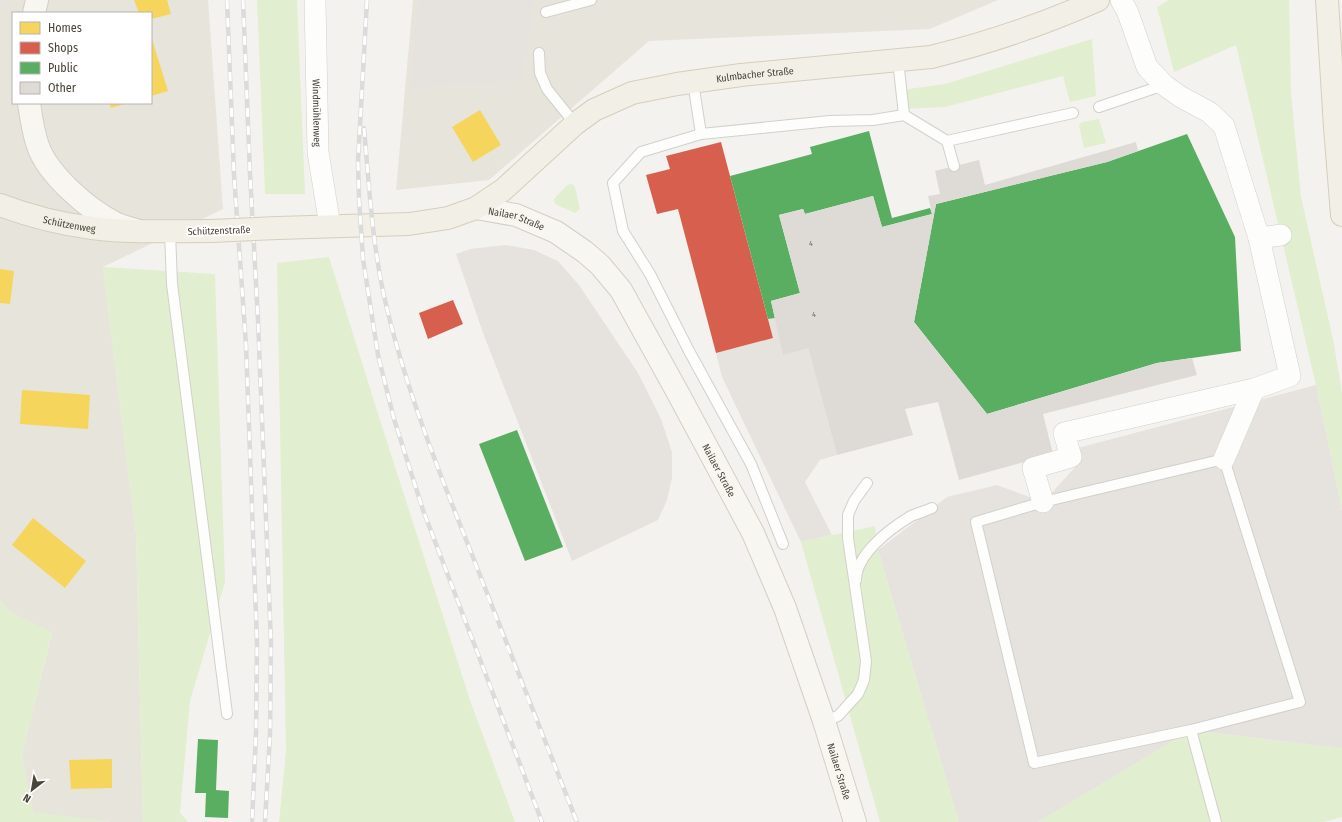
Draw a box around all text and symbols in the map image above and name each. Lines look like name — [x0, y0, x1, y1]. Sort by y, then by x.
legend — [12, 12, 152, 104]
text: Homes — [48, 21, 82, 35]
text: Shops — [48, 41, 78, 55]
text: Public — [48, 61, 78, 75]
street label: Kulmbacher Straße — [715, 65, 794, 85]
street label: Windmühlenweg — [310, 79, 323, 147]
text: Other — [48, 81, 77, 95]
street label: Nailaer Straße — [487, 205, 546, 233]
street label: Schützenweg — [42, 214, 97, 235]
street label: Schützenstraße — [187, 224, 251, 238]
house number: 4 — [809, 239, 813, 248]
house number: 4 — [812, 310, 816, 319]
street label: Nailaer Straße — [699, 442, 738, 499]
street label: Nailaer Straße — [824, 742, 853, 801]
north arrow — [12, 770, 52, 810]
text: N — [21, 791, 33, 805]

